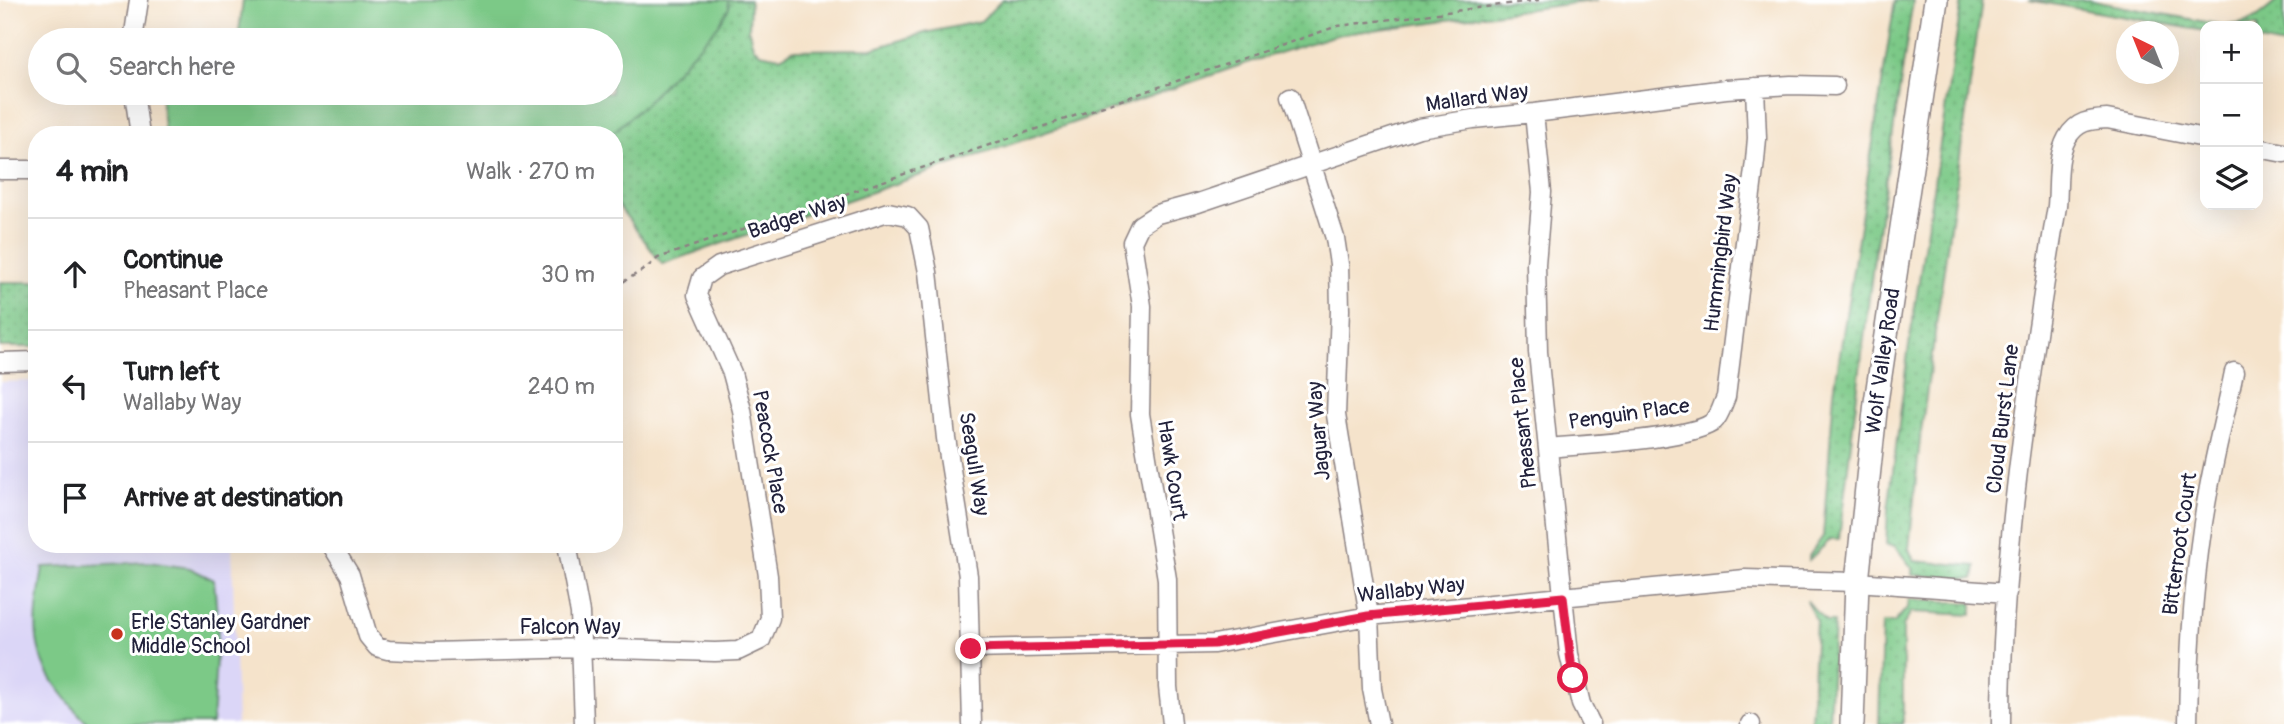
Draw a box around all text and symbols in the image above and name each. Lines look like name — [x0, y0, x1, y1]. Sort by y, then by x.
north arrow — [2116, 21, 2179, 84]
map controls — [2200, 21, 2263, 210]
button: + — [2200, 21, 2263, 84]
search box — [28, 28, 623, 105]
icon: search — [52, 48, 90, 86]
text: Search here — [108, 51, 235, 83]
street label: Mallard Way — [1424, 77, 1530, 119]
button: − — [2200, 84, 2263, 147]
button: layers — [2200, 147, 2263, 210]
text: 4 min — [56, 153, 129, 190]
text: Walk · 270 m — [466, 157, 595, 186]
street label: Hummingbird Way — [1698, 172, 1744, 334]
street label: Badger Way — [745, 188, 849, 246]
text: Continue — [123, 244, 223, 276]
icon: ahead — [56, 255, 94, 293]
text: 30 m — [541, 260, 595, 289]
text: Pheasant Place — [123, 276, 268, 305]
street label: Wolf Valley Road — [1859, 286, 1907, 436]
street label: Cloud Burst Lane — [1980, 342, 2026, 495]
street label: Pheasant Place — [1503, 355, 1543, 490]
text: Turn left — [123, 356, 219, 388]
icon: left — [56, 367, 94, 405]
text: 240 m — [528, 372, 595, 401]
street label: Jaguar Way — [1301, 380, 1337, 482]
text: Wallaby Way — [123, 388, 241, 417]
street label: Peacock Place — [746, 388, 794, 517]
street label: Penguin Place — [1567, 392, 1692, 436]
street label: Seagull Way — [952, 410, 996, 518]
street label: Hawk Court — [1151, 418, 1193, 523]
street label: Bitterroot Court — [2157, 470, 2203, 617]
icon: arrive — [56, 479, 94, 517]
text: Arrive at destination — [123, 482, 343, 514]
street label: Wallaby Way — [1356, 571, 1466, 609]
place label: Erle Stanley Gardner Middle School — [131, 609, 311, 660]
street label: Falcon Way — [520, 614, 621, 641]
marker: Erle Stanley Gardner Middle School — [109, 626, 125, 642]
route end — [955, 633, 986, 664]
route start — [1557, 662, 1588, 693]

